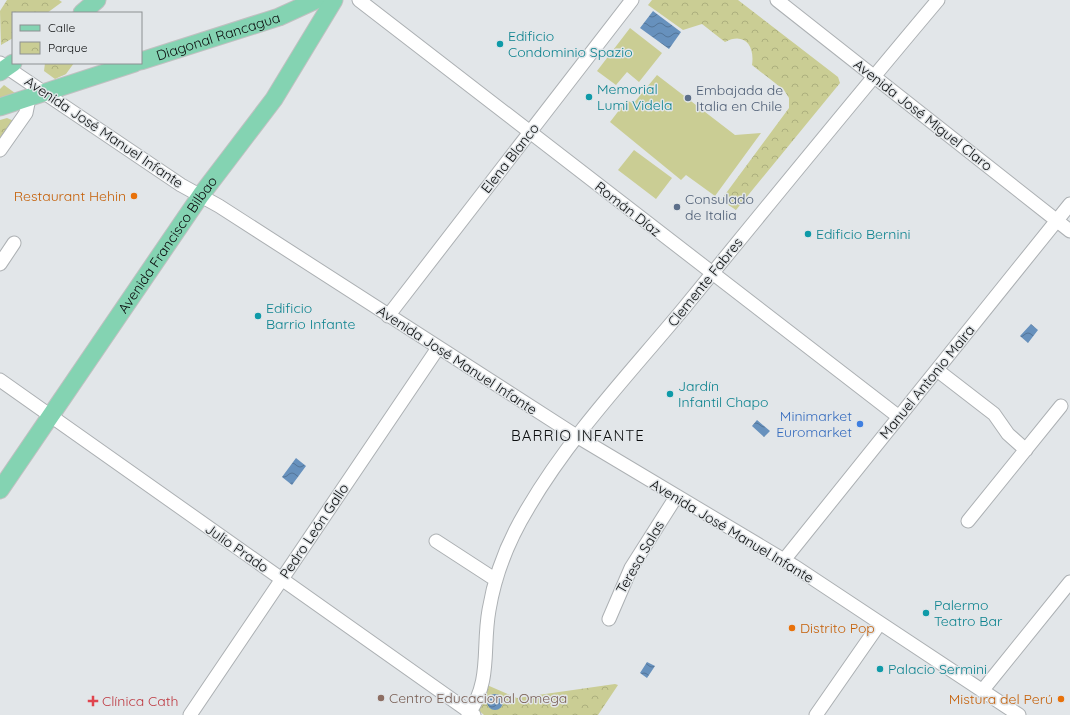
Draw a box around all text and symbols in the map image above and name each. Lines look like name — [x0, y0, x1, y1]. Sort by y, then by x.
street label: Diagonal Rancagua — [154, 8, 282, 65]
legend — [12, 12, 142, 64]
text: Calle — [48, 20, 76, 35]
place label: Edificio Condominio Spazio — [508, 27, 633, 61]
marker: Edificio Condominio Spazio — [495, 39, 505, 49]
text: Parque — [48, 40, 88, 55]
street label: Avenida José Miguel Claro — [850, 55, 996, 175]
street label: Avenida José Manuel Infante — [21, 72, 187, 192]
place label: Memorial Lumi Videla — [597, 80, 672, 114]
place label: Embajada de Italia en Chile — [696, 81, 783, 115]
marker: Memorial Lumi Videla — [584, 92, 594, 102]
marker: Embajada de Italia en Chile — [683, 93, 693, 103]
street label: Elena Blanco — [477, 119, 543, 197]
street label: Avenida Francisco Bilbao — [114, 173, 221, 317]
street label: Román Díaz — [591, 178, 665, 241]
place label: Restaurant Hehin — [14, 187, 126, 205]
place label: Consulado de Italia — [685, 190, 754, 224]
marker: Restaurant Hehin — [129, 191, 139, 201]
marker: Consulado de Italia — [672, 202, 682, 212]
place label: Edificio Bernini — [816, 225, 911, 243]
marker: Edificio Bernini — [803, 229, 813, 239]
street label: Clemente Fabres — [664, 234, 746, 330]
place label: Edificio Barrio Infante — [266, 299, 356, 333]
street label: Avenida José Manuel Infante — [374, 301, 541, 419]
marker: Edificio Barrio Infante — [253, 311, 263, 321]
street label: Manuel Antonio Maira — [875, 321, 979, 443]
place label: Jardín Infantil Chapo — [678, 377, 769, 411]
marker: Jardín Infantil Chapo — [665, 389, 675, 399]
place label: Minimarket Euromarket — [776, 407, 852, 441]
marker: Minimarket Euromarket — [855, 419, 865, 429]
district label: BARRIO INFANTE — [511, 426, 645, 445]
street label: Avenida José Manuel Infante — [647, 475, 817, 587]
street label: Pedro León Gallo — [276, 480, 352, 582]
street label: Teresa Salas — [612, 517, 668, 597]
street label: Julio Prado — [202, 520, 272, 576]
place label: Palermo Teatro Bar — [934, 596, 1003, 630]
marker: Palermo Teatro Bar — [921, 608, 931, 618]
place label: Distrito Pop — [800, 619, 875, 637]
marker: Distrito Pop — [787, 623, 797, 633]
place label: Palacio Sermini — [888, 660, 987, 678]
marker: Palacio Sermini — [875, 664, 885, 674]
place label: Centro Educacional Omega — [389, 689, 567, 707]
place label: Mistura del Perú — [949, 690, 1053, 708]
place label: Clínica Cath — [102, 692, 178, 710]
marker: Centro Educacional Omega — [376, 693, 386, 703]
marker: Mistura del Perú — [1056, 694, 1066, 704]
marker: Clínica Cath — [87, 695, 99, 707]

